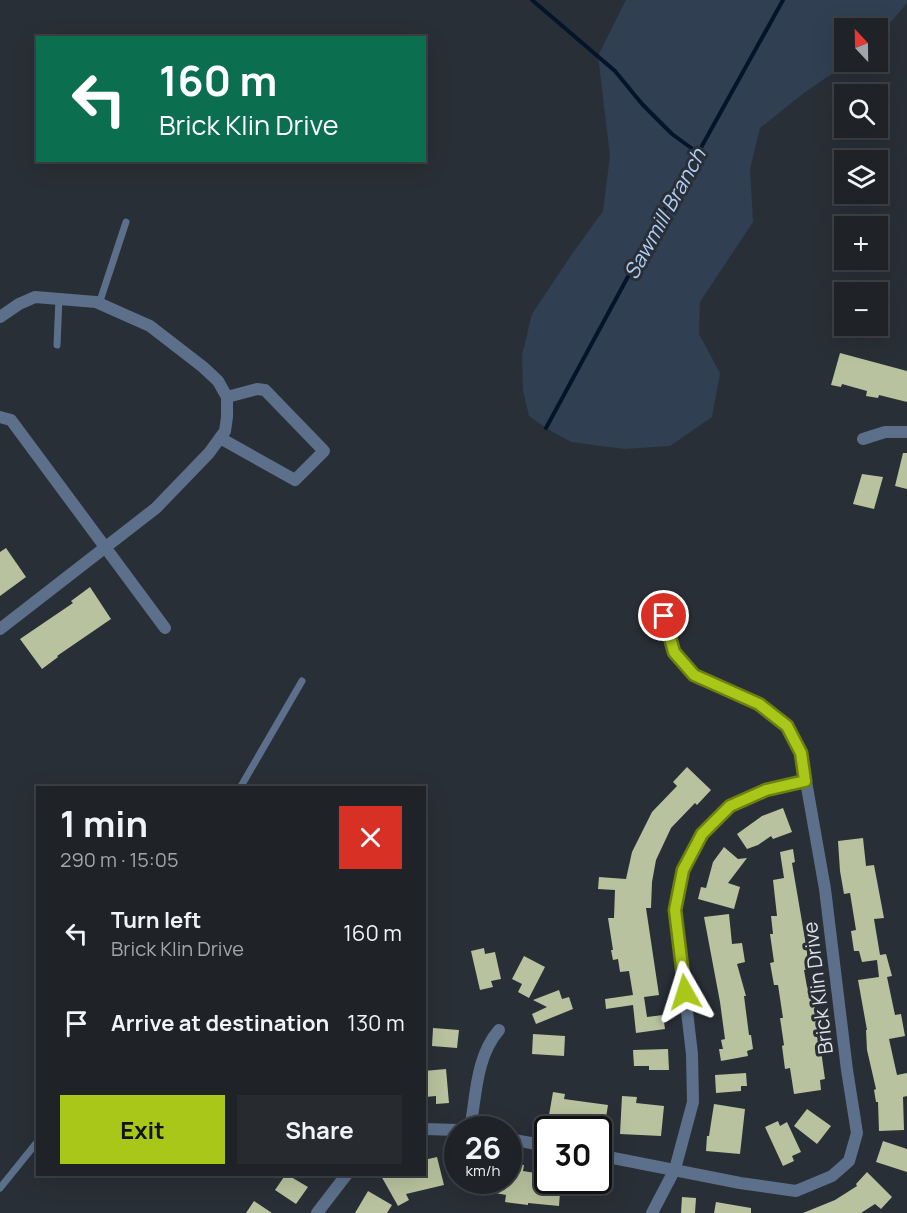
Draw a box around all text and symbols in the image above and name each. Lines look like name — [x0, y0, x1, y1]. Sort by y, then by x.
north arrow — [834, 18, 888, 72]
map controls — [834, 18, 888, 336]
text: 160 m — [159, 51, 277, 109]
icon: left — [60, 60, 138, 138]
button: search — [834, 84, 888, 138]
text: Brick Klin Drive — [159, 106, 339, 143]
water label: Sawmill Branch — [617, 142, 712, 284]
button: layers — [834, 150, 888, 204]
button: + — [834, 216, 888, 270]
button: − — [834, 282, 888, 336]
pin — [638, 590, 689, 641]
icon: arrive — [647, 599, 680, 632]
text: 1 min — [60, 799, 148, 848]
button: close — [339, 806, 402, 869]
text: 290 m · 15:05 — [60, 846, 179, 873]
text: Turn left — [111, 905, 201, 935]
icon: left — [60, 917, 93, 950]
text: 160 m — [343, 918, 402, 948]
street label: Brick Klin Drive — [796, 920, 839, 1056]
text: Brick Klin Drive — [111, 935, 244, 962]
position arrow — [653, 960, 717, 1024]
icon: arrive — [60, 1007, 93, 1040]
text: Arrive at destination — [111, 1008, 329, 1038]
text: 130 m — [347, 1008, 405, 1038]
button: Exit — [60, 1095, 225, 1164]
button: Share — [237, 1095, 402, 1164]
speed limit sign: 30 — [534, 1116, 612, 1194]
text: 26 — [465, 1127, 501, 1168]
text: km/h — [466, 1160, 500, 1181]

